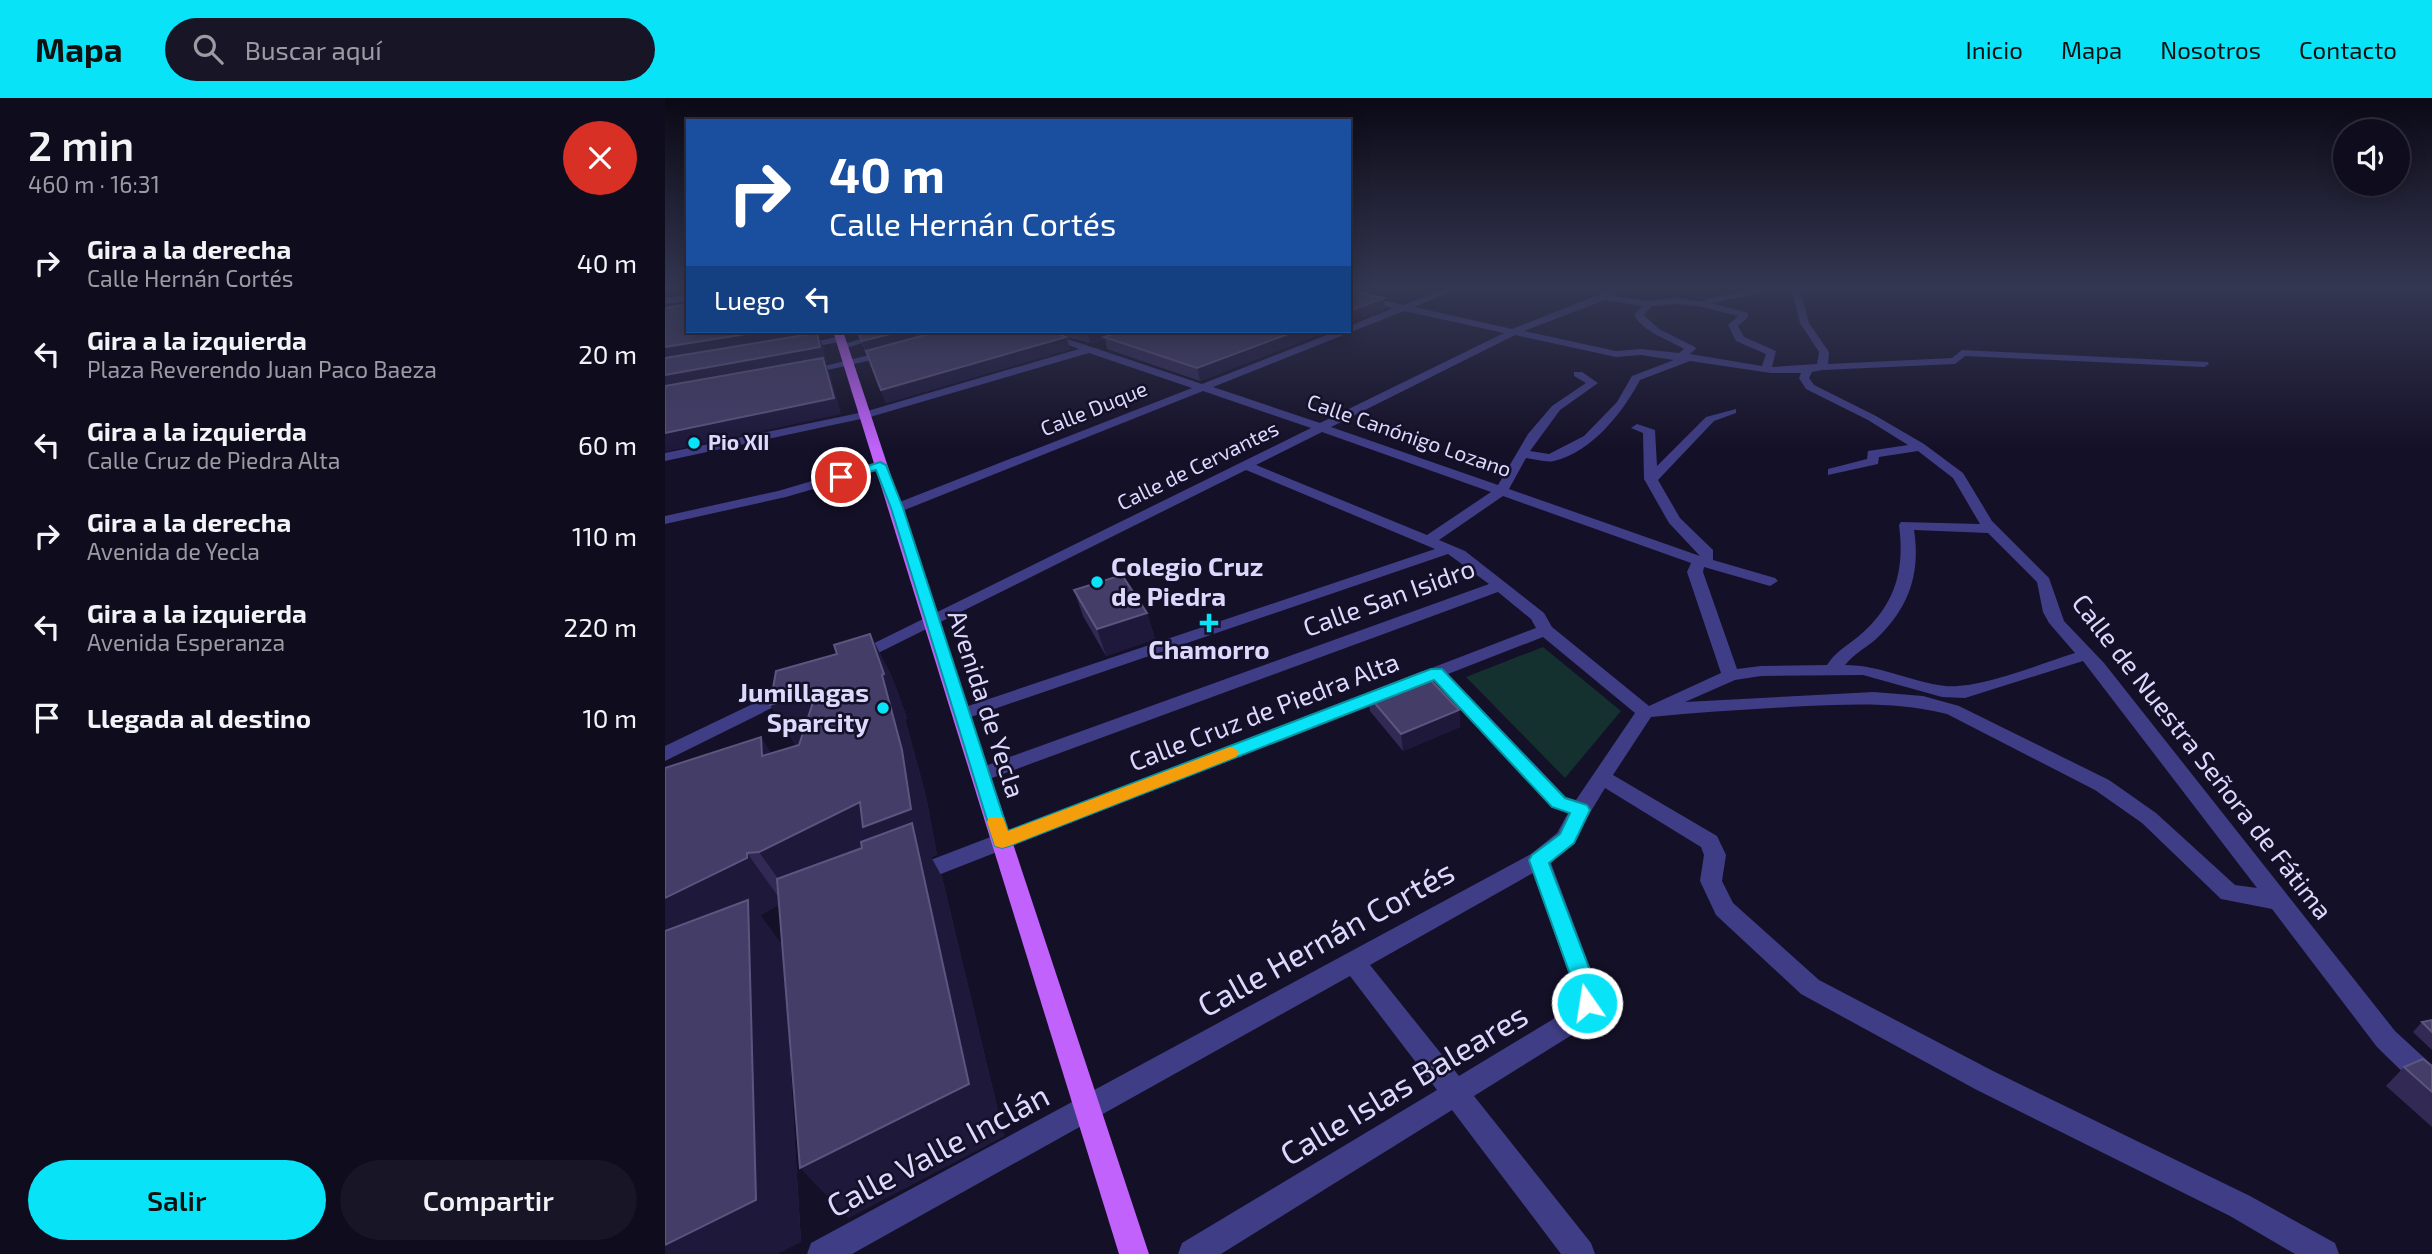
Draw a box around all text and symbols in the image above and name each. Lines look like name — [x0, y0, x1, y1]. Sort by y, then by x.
search box — [165, 18, 655, 81]
text: Mapa — [35, 29, 123, 69]
icon: search — [189, 30, 227, 68]
text: Buscar aquí — [245, 34, 382, 65]
text: Inicio — [1965, 35, 2023, 64]
text: Mapa — [2061, 35, 2122, 64]
text: Nosotros — [2160, 35, 2261, 64]
text: Contacto — [2299, 35, 2397, 64]
text: 2 min — [28, 119, 134, 169]
map controls — [2333, 119, 2410, 196]
button: sound — [2333, 119, 2410, 196]
button: close — [563, 121, 637, 195]
text: 40 m — [829, 144, 945, 203]
icon: right — [714, 147, 805, 238]
text: 460 m · 16:31 — [28, 170, 160, 198]
text: Calle Hernán Cortés — [829, 204, 1116, 242]
text: Gira a la derecha — [87, 233, 291, 264]
icon: right — [28, 244, 66, 282]
text: 40 m — [577, 247, 637, 278]
text: Calle Hernán Cortés — [87, 264, 294, 292]
icon: left — [799, 280, 837, 318]
text: Luego — [714, 284, 785, 315]
text: Gira a la izquierda — [87, 324, 307, 355]
icon: left — [28, 335, 66, 373]
text: 20 m — [578, 338, 637, 369]
text: Plaza Reverendo Juan Paco Baeza — [87, 355, 437, 383]
street label: Calle Duque — [1036, 375, 1151, 440]
street label: Calle Canónigo Lozano — [1304, 388, 1515, 481]
text: Gira a la izquierda — [87, 415, 307, 446]
street label: Calle de Cervantes — [1113, 415, 1282, 515]
icon: left — [28, 426, 66, 464]
text: 60 m — [578, 429, 637, 460]
place label: Pio XII — [708, 429, 769, 454]
marker: Pio XII — [686, 435, 702, 451]
text: Calle Cruz de Piedra Alta — [87, 446, 340, 474]
pin — [811, 447, 871, 507]
icon: arrive — [822, 458, 860, 496]
text: Gira a la derecha — [87, 506, 291, 537]
icon: right — [28, 517, 66, 555]
text: 110 m — [572, 520, 637, 551]
text: Avenida de Yecla — [87, 537, 260, 565]
place label: Colegio Cruz de Piedra — [1111, 550, 1264, 611]
street label: Calle San Isidro — [1298, 551, 1479, 642]
marker: Colegio Cruz de Piedra — [1089, 574, 1105, 590]
street label: Calle de Nuestra Señora de Fátima — [2066, 587, 2340, 925]
text: Gira a la izquierda — [87, 597, 307, 628]
street label: Avenida de Yecla — [942, 606, 1032, 801]
icon: left — [28, 608, 66, 646]
text: 220 m — [564, 611, 637, 642]
marker: Chamorro — [1201, 615, 1217, 631]
text: Avenida Esperanza — [87, 628, 285, 656]
place label: Chamorro — [1148, 633, 1270, 664]
street label: Calle Cruz de Piedra Alta — [1124, 645, 1403, 776]
place label: Jumillagas Sparcity — [738, 676, 869, 738]
icon: arrive — [28, 699, 66, 737]
marker: Jumillagas Sparcity — [875, 700, 891, 716]
text: Llegada al destino — [87, 702, 311, 733]
text: 10 m — [582, 702, 637, 733]
street label: Calle Hernán Cortés — [1190, 851, 1460, 1024]
position arrow — [1550, 966, 1624, 1040]
street label: Calle Islas Baleares — [1272, 994, 1534, 1172]
street label: Calle Valle Inclán — [819, 1075, 1055, 1224]
button: Salir — [28, 1160, 326, 1240]
button: Compartir — [340, 1160, 637, 1240]

